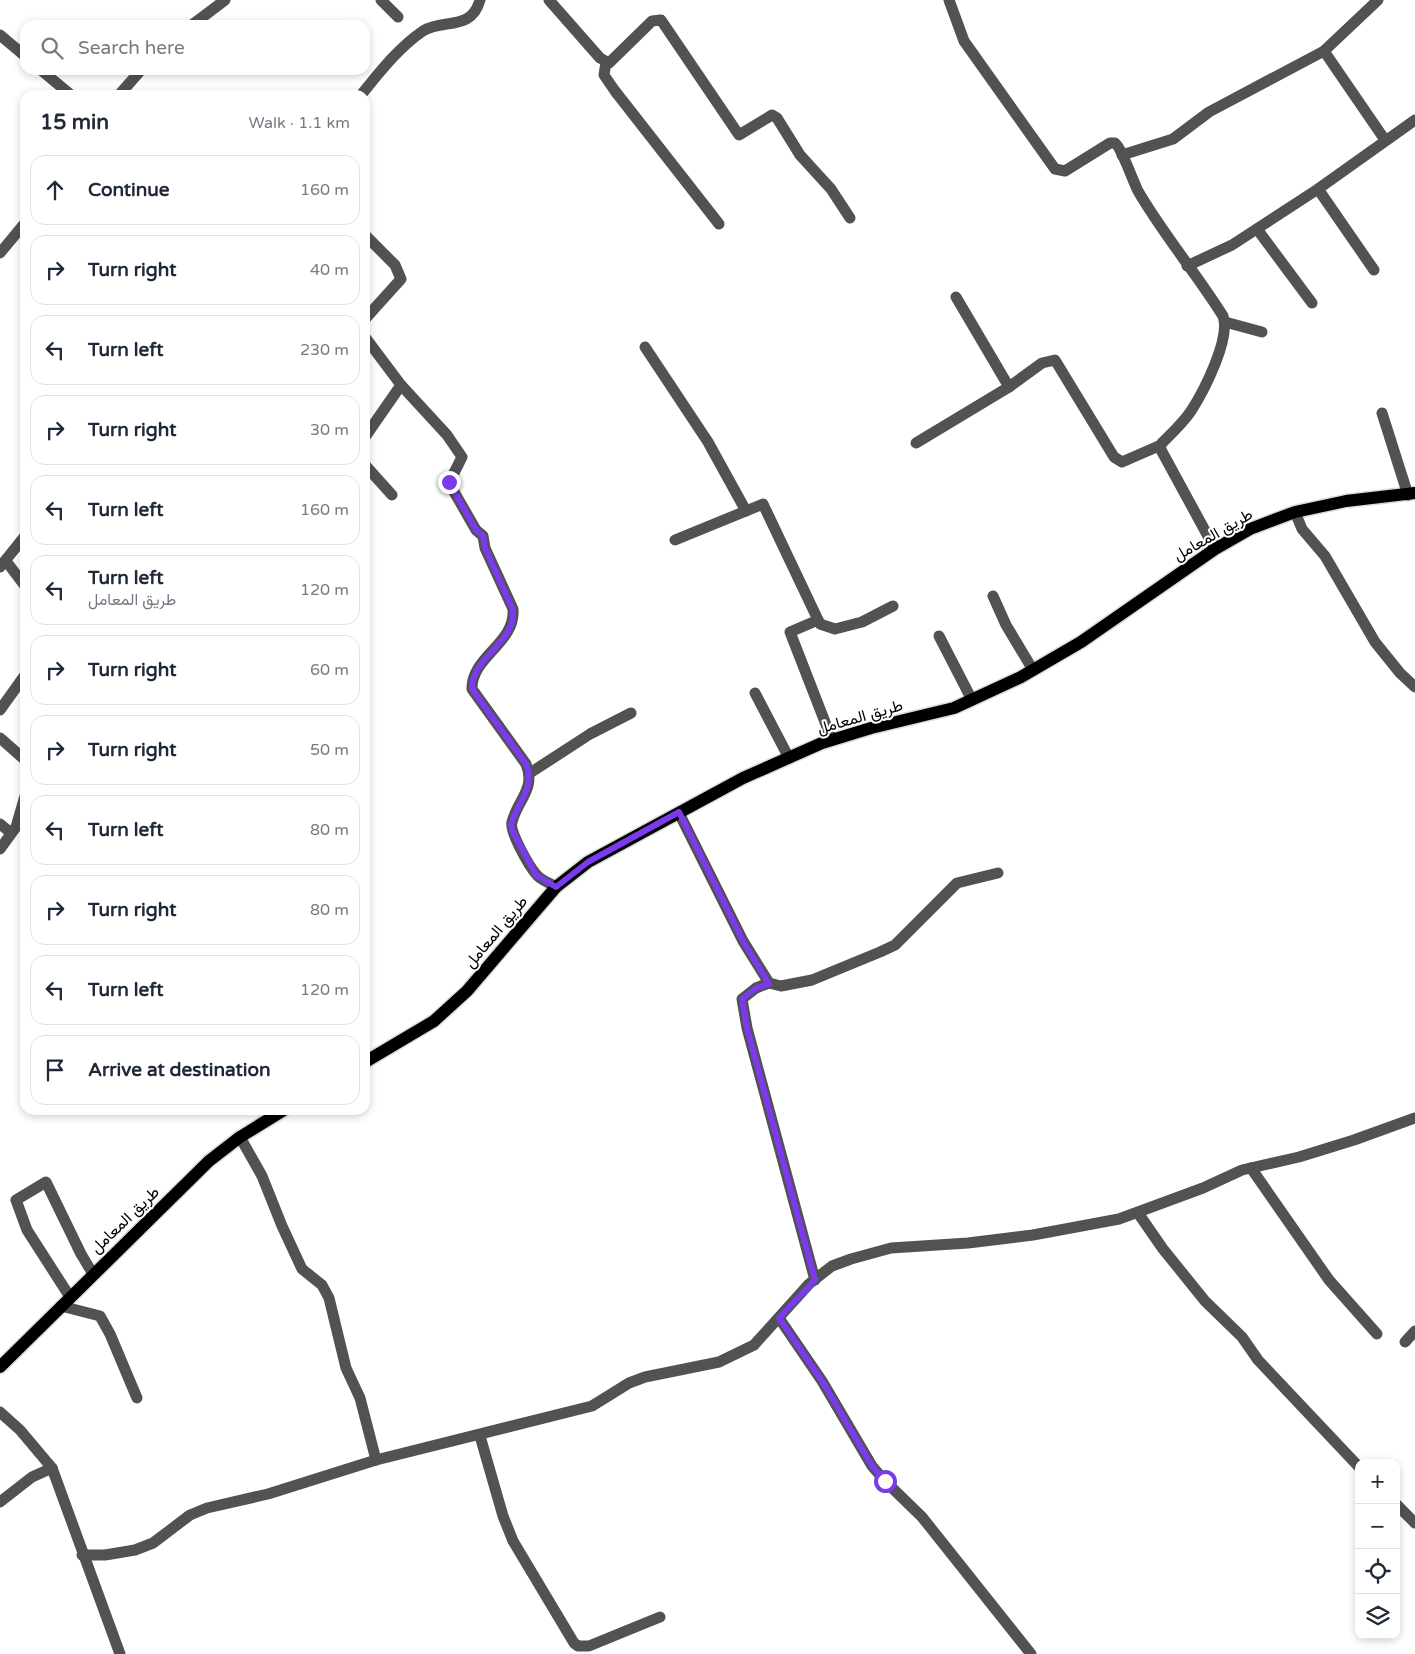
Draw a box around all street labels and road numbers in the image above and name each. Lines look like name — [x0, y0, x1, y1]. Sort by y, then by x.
street label: طريق المعامل — [1170, 504, 1256, 566]
street label: طريق المعامل — [815, 695, 905, 739]
street label: طريق المعامل — [460, 892, 532, 972]
street label: طريق المعامل — [86, 1182, 164, 1258]

